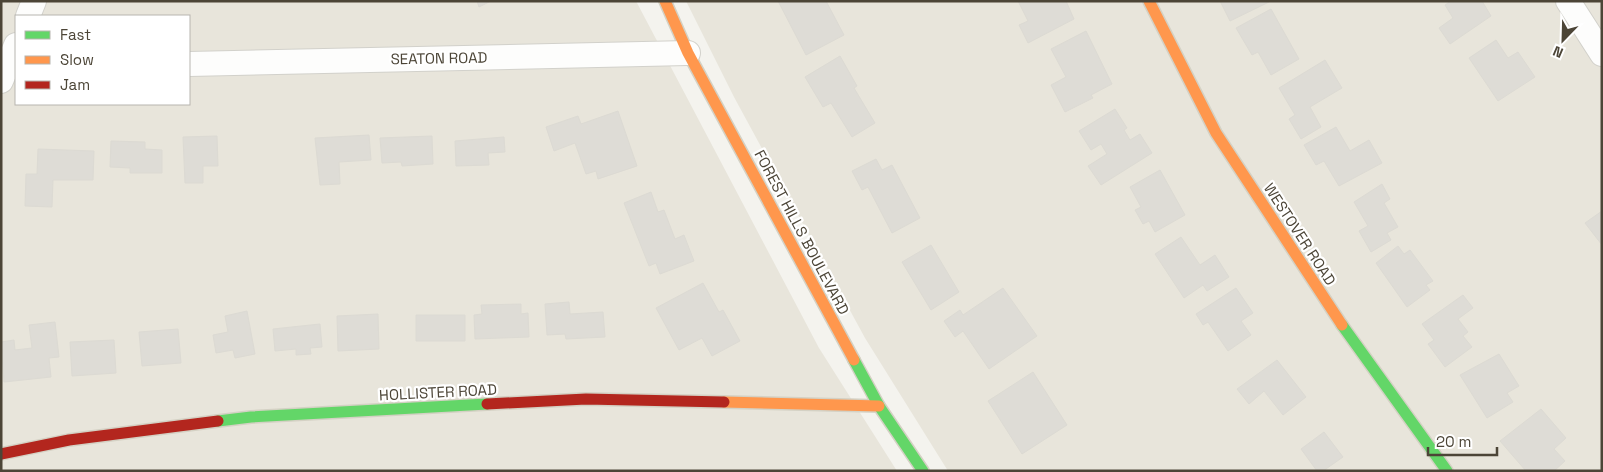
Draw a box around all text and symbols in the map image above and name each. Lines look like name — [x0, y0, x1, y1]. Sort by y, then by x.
legend — [15, 15, 190, 105]
north arrow — [1538, 15, 1588, 65]
text: Fast — [60, 25, 91, 44]
text: N — [1550, 42, 1566, 62]
street label: SEATON ROAD — [390, 48, 488, 68]
text: Slow — [60, 50, 94, 69]
text: Jam — [60, 75, 90, 94]
street label: FOREST HILLS BOULEVARD — [750, 146, 854, 318]
street label: WESTOVER ROAD — [1260, 179, 1340, 289]
street label: HOLLISTER ROAD — [379, 379, 497, 405]
scale bar — [1428, 424, 1497, 456]
text: 20 m — [1436, 432, 1471, 451]

